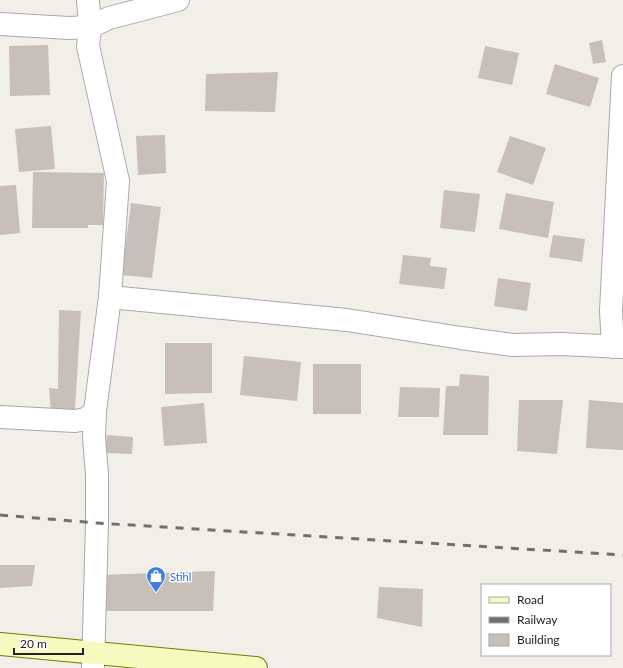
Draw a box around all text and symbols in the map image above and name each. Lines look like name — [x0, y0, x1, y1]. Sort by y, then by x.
shop icon: Stihl — [145, 565, 167, 593]
place label: Stihl — [170, 570, 191, 583]
legend — [481, 584, 611, 656]
text: Road — [517, 592, 544, 607]
text: Railway — [517, 612, 558, 627]
scale bar — [14, 630, 83, 656]
text: Building — [517, 632, 560, 647]
text: 20 m — [20, 636, 47, 651]

